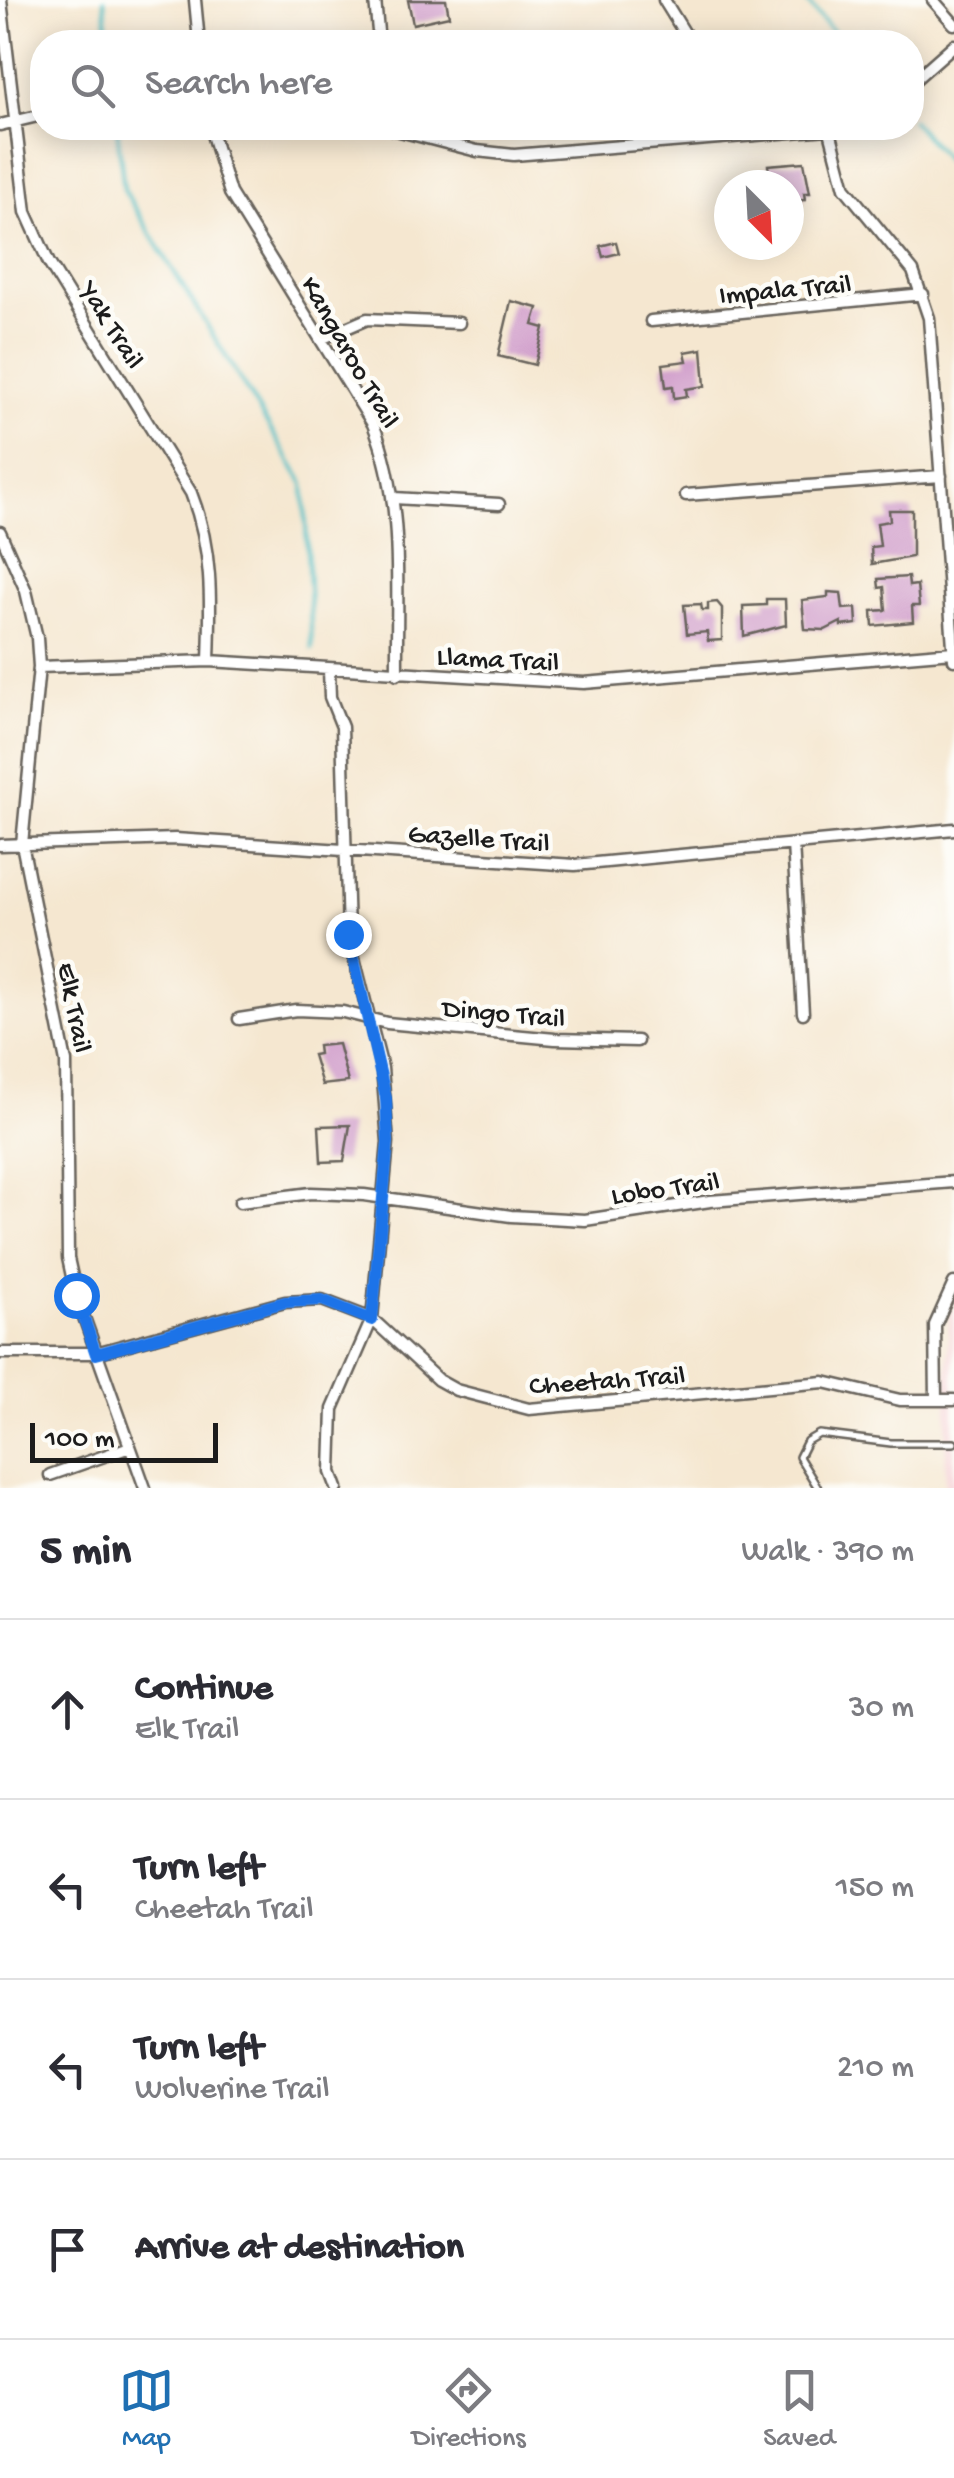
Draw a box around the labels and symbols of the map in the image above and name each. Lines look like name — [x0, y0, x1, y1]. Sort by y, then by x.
north arrow — [714, 170, 804, 260]
street label: Impala Trail — [718, 269, 853, 314]
street label: Kangaroo Trail — [291, 271, 405, 435]
street label: Yak Trail — [69, 274, 150, 376]
street label: Llama Trail — [436, 642, 560, 681]
street label: Gazelle Trail — [407, 819, 551, 862]
route end — [326, 912, 372, 958]
street label: Elk Trail — [48, 960, 97, 1056]
street label: Dingo Trail — [439, 994, 566, 1037]
street label: Lobo Trail — [609, 1167, 722, 1214]
route start — [54, 1273, 100, 1319]
street label: Cheetah Trail — [528, 1361, 686, 1404]
scale bar — [30, 1418, 218, 1462]

